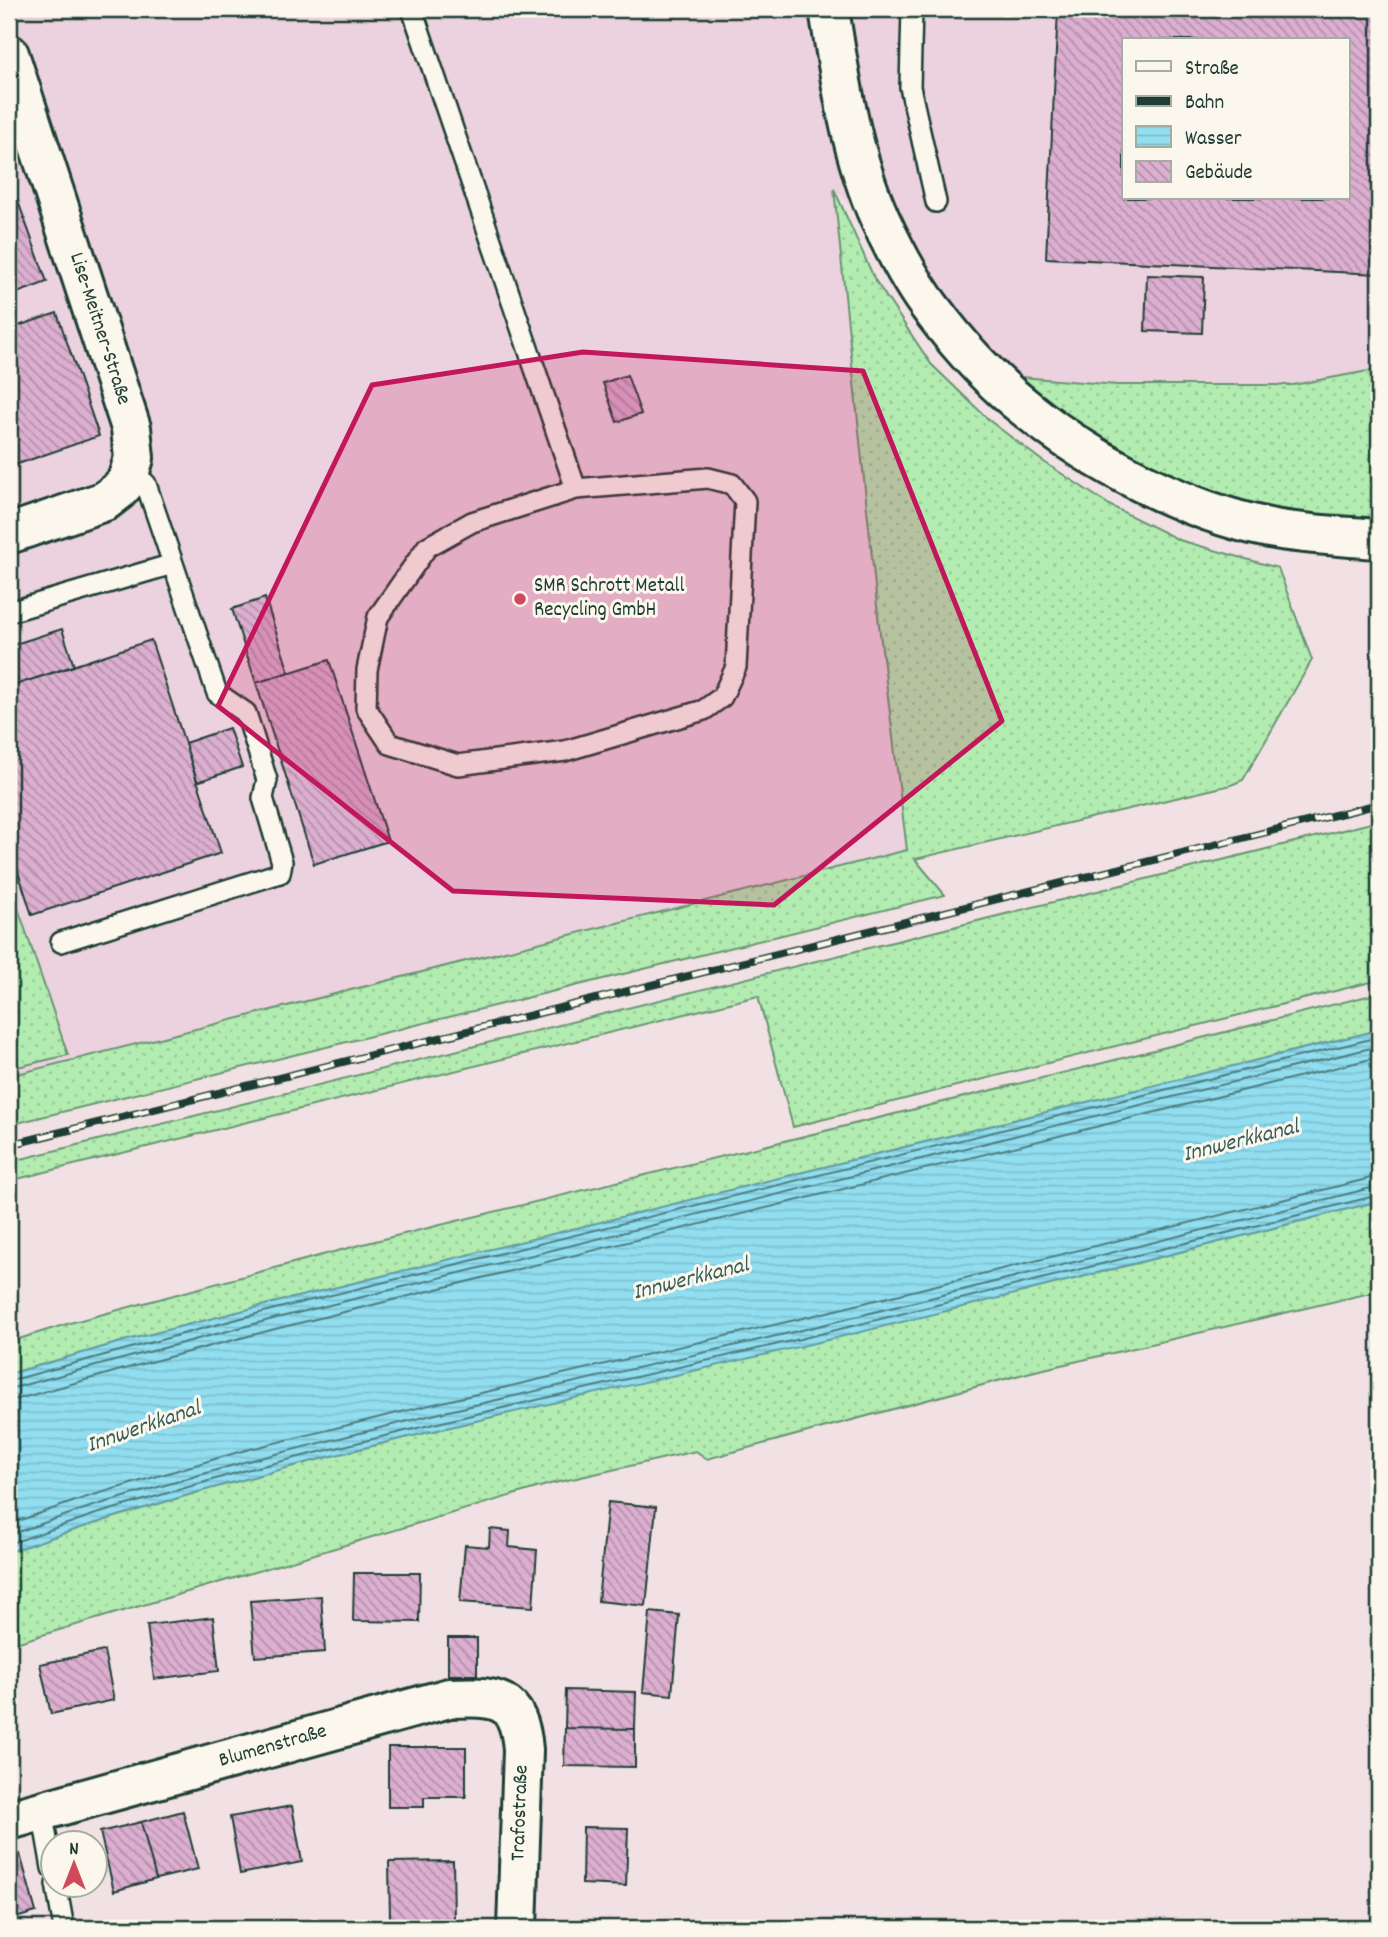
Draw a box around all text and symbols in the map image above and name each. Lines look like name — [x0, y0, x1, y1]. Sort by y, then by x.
legend — [1122, 38, 1350, 200]
text: Straße — [1185, 55, 1239, 85]
text: Bahn — [1185, 89, 1224, 119]
text: Wasser — [1185, 125, 1242, 155]
text: Gebäude — [1185, 159, 1253, 189]
street label: Lise-Meitner-Straße — [60, 249, 138, 409]
place label: SMR Schrott Metall Recycling GmbH — [534, 572, 685, 626]
marker: SMR Schrott Metall Recycling GmbH — [512, 591, 528, 607]
water label: Innwerkkanal — [1180, 1111, 1304, 1172]
water label: Innwerkkanal — [630, 1249, 754, 1310]
water label: Innwerkkanal — [83, 1393, 207, 1463]
street label: Blumenstraße — [216, 1717, 330, 1777]
street label: Trafostraße — [504, 1764, 538, 1862]
north arrow — [38, 1828, 108, 1898]
text: N — [69, 1837, 79, 1864]

